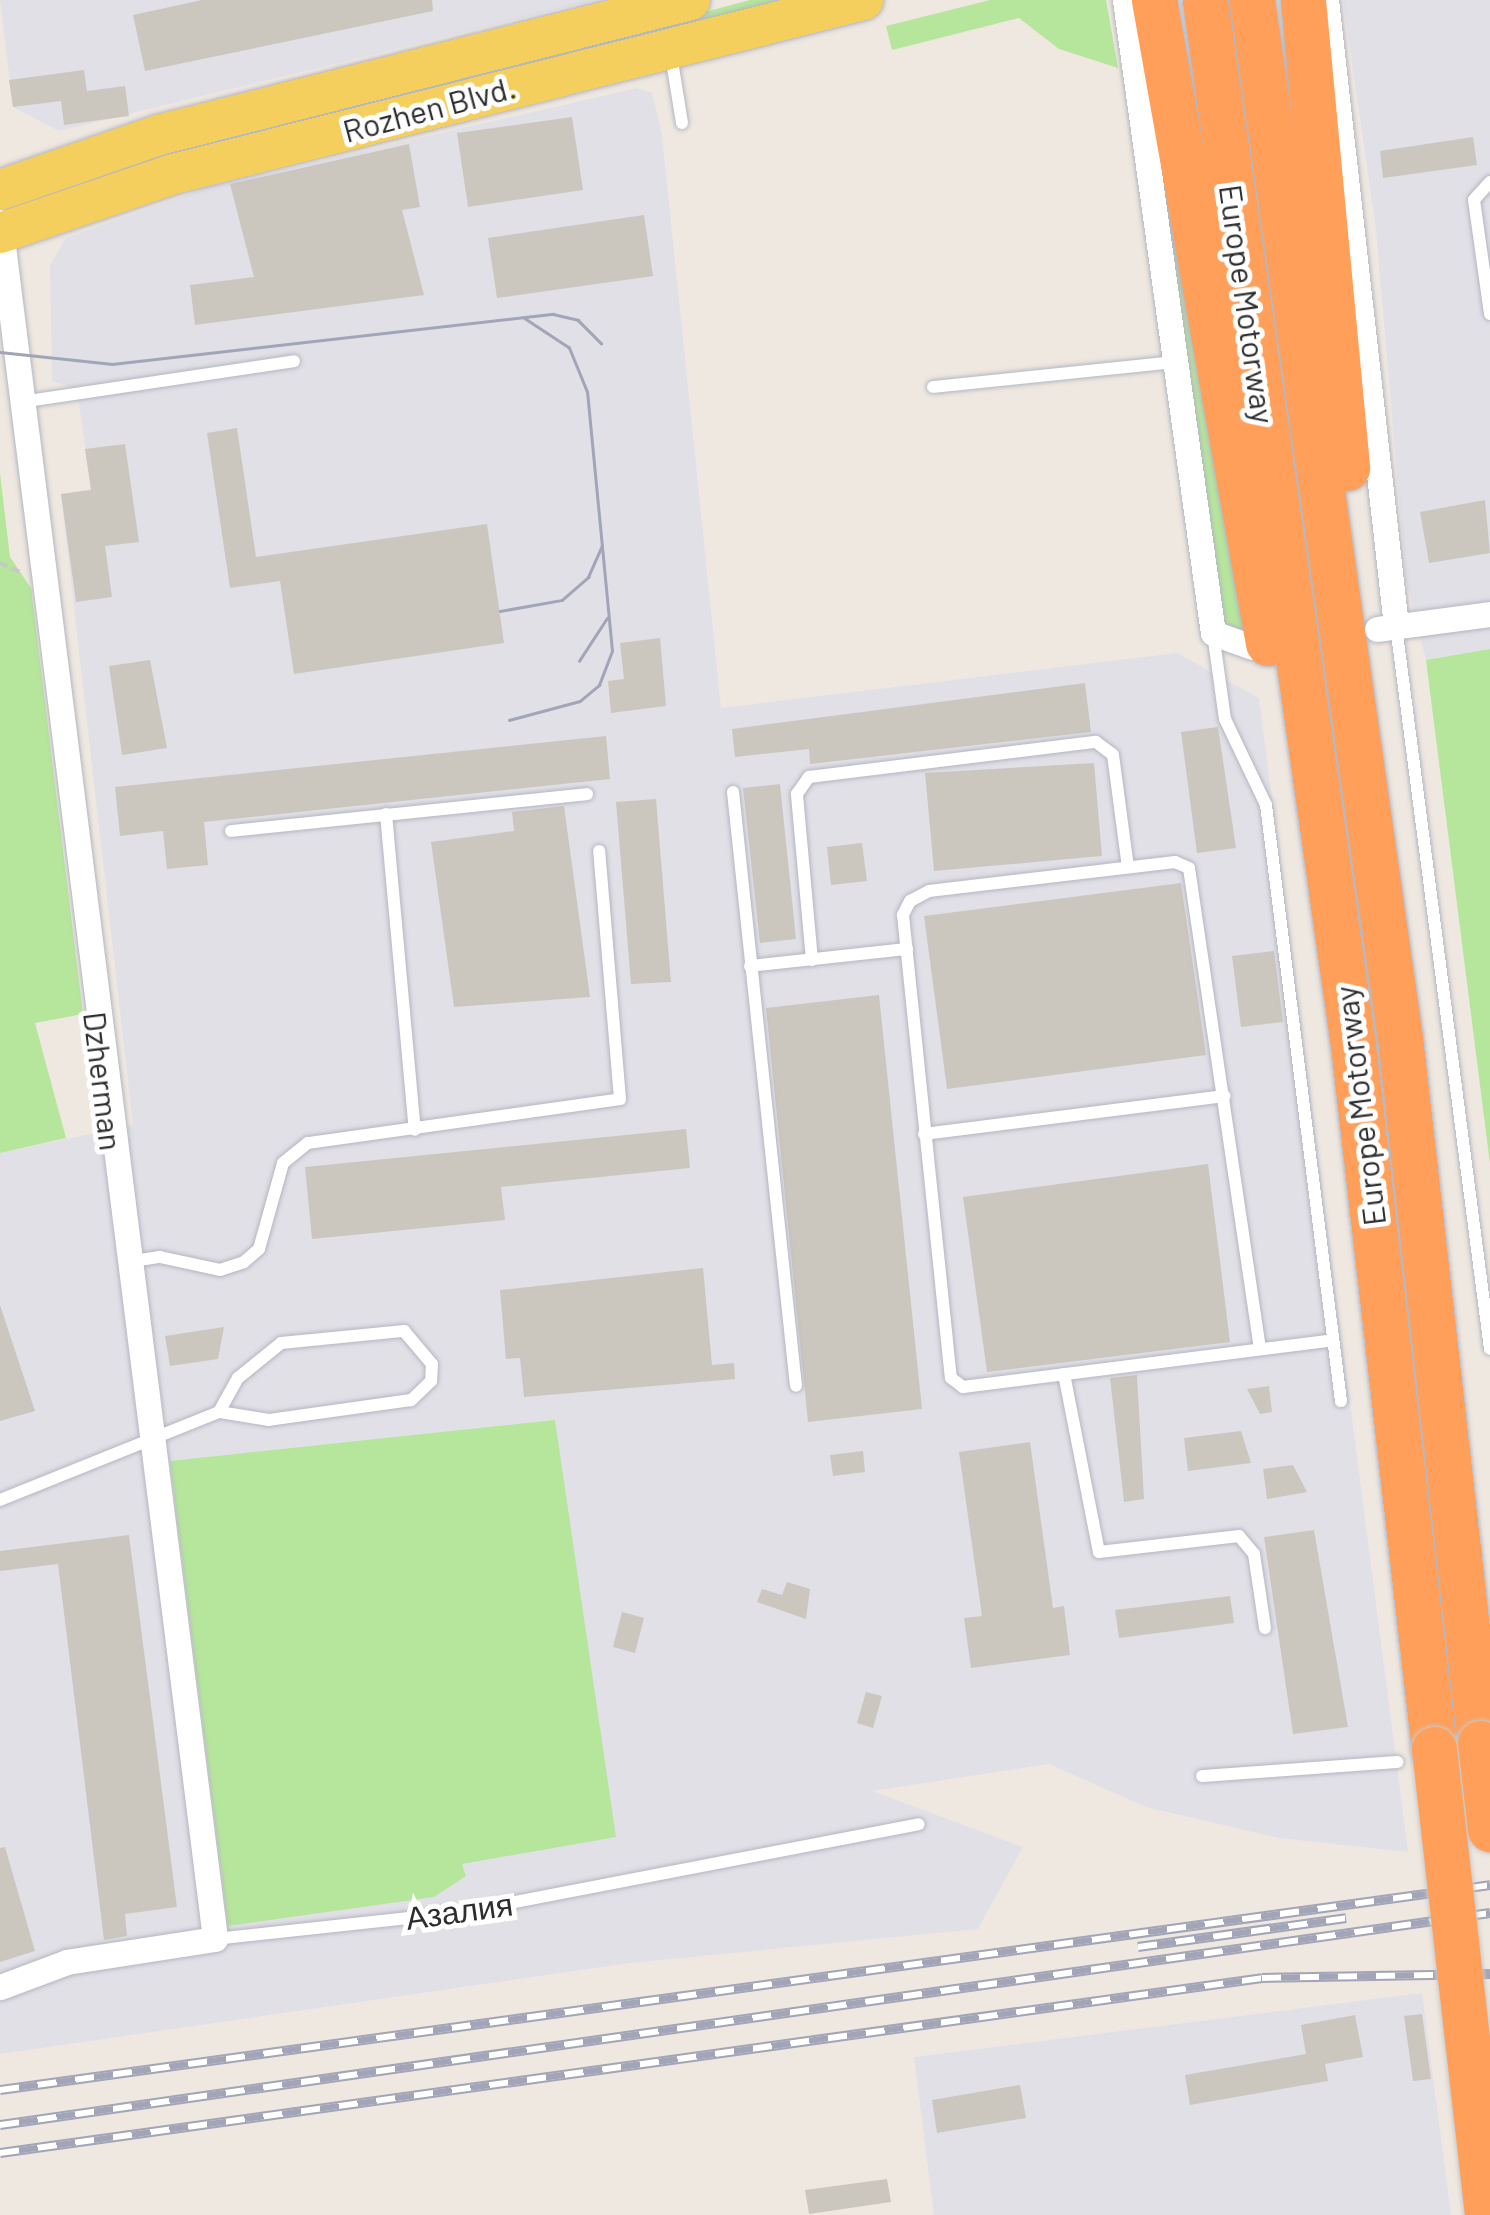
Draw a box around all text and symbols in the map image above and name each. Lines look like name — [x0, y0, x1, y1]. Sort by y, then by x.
street label: Rozhen Blvd. — [338, 67, 520, 149]
street label: Europe Motorway — [1212, 182, 1284, 426]
street label: Europe Motorway — [1325, 984, 1393, 1228]
street label: Dzherman — [76, 1009, 132, 1153]
street label: Азалия — [403, 1883, 515, 1937]

